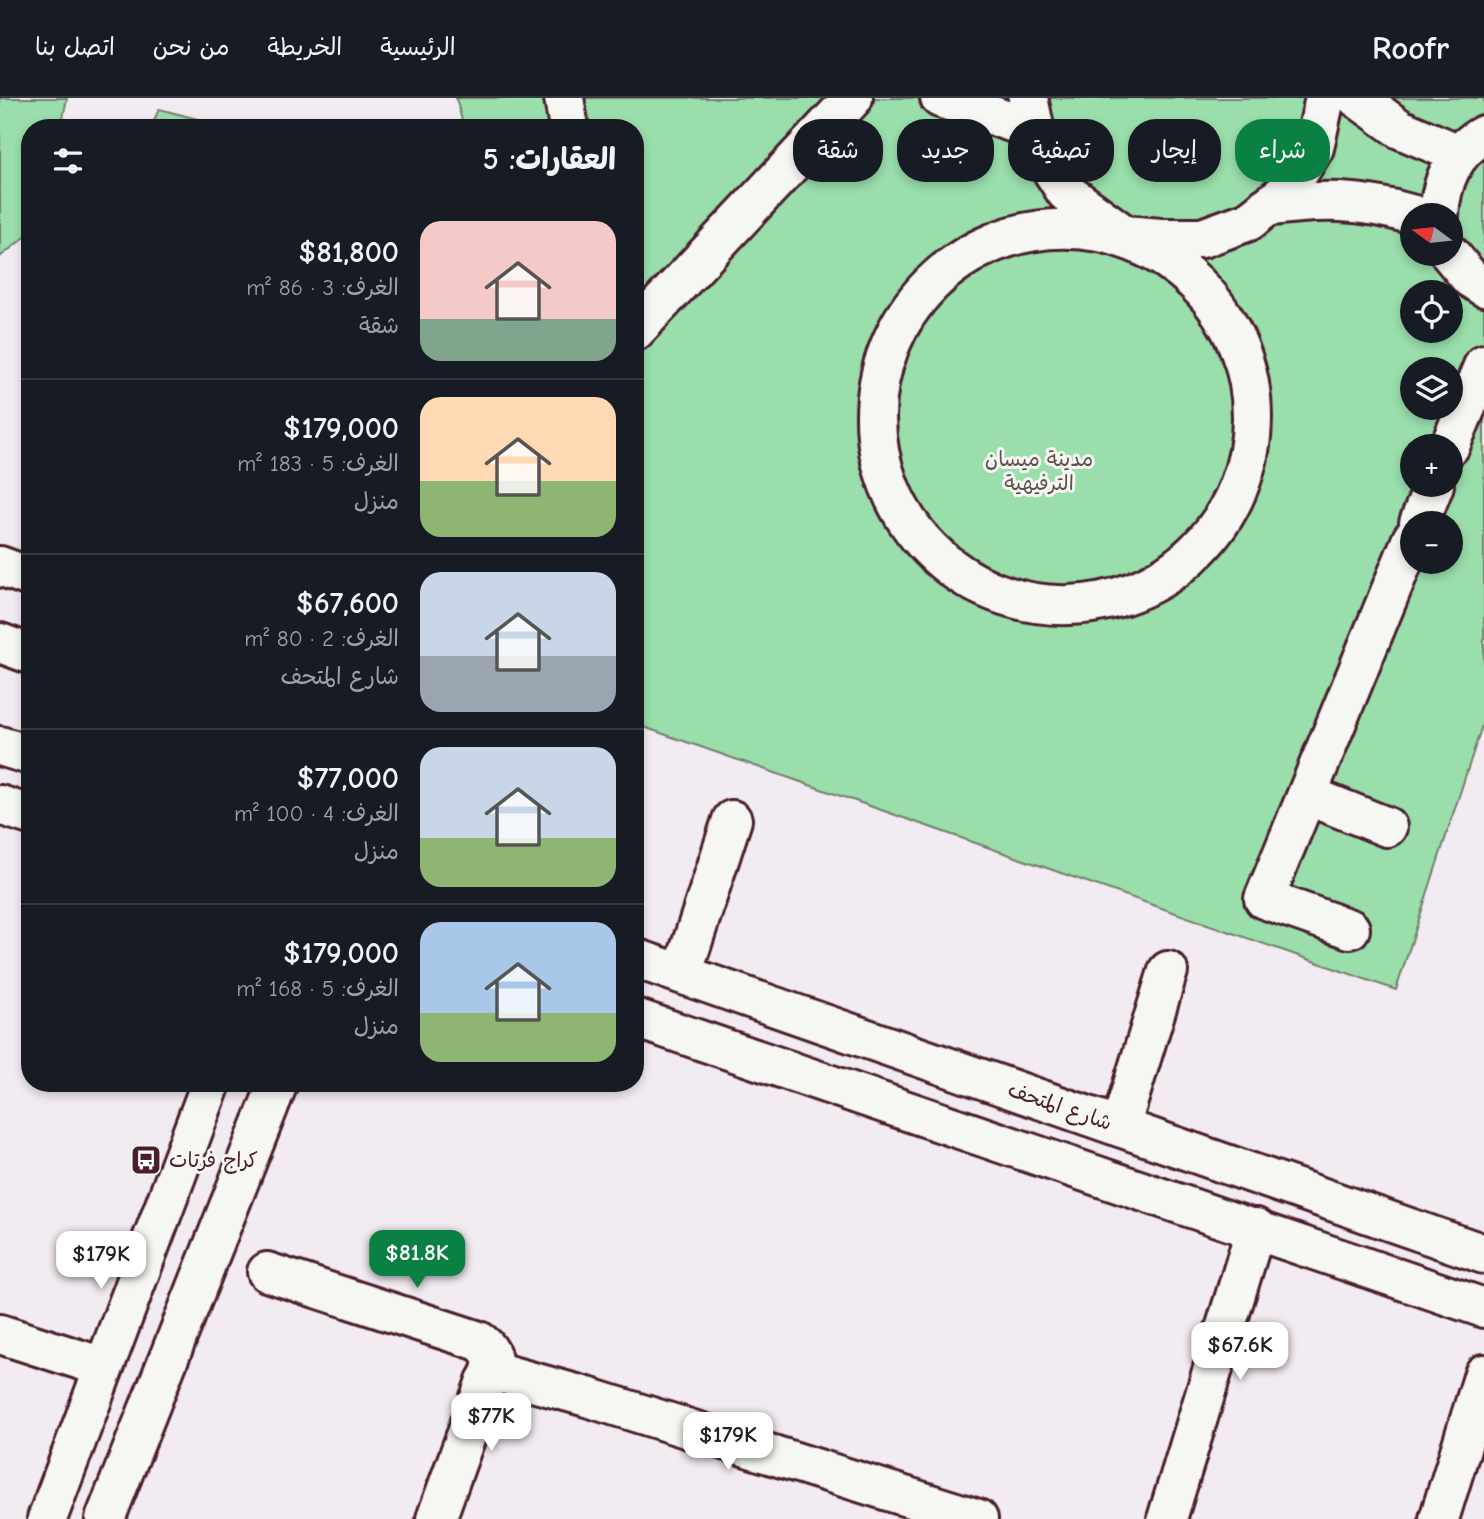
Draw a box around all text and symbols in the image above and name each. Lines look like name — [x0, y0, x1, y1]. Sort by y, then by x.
text: Roofr — [1372, 29, 1449, 67]
text: اتصل بنا — [35, 33, 115, 61]
text: من نحن — [153, 33, 229, 61]
text: الخريطة — [267, 33, 342, 61]
text: الرئيسية — [380, 33, 456, 61]
chip: شقة — [793, 119, 883, 182]
chip: جديد — [897, 119, 994, 182]
chip: تصفية — [1008, 119, 1114, 182]
chip: إيجار — [1128, 119, 1221, 182]
chip: شراء — [1235, 119, 1330, 182]
icon: filters — [49, 142, 87, 180]
text: العقارات: 5 — [483, 142, 616, 177]
north arrow — [1400, 203, 1463, 266]
map controls — [1400, 203, 1463, 574]
text: $81,800 — [298, 235, 399, 270]
icon: home — [476, 249, 560, 333]
text: الغرف: 3 · 86 m² — [246, 274, 399, 301]
button: locate — [1400, 280, 1463, 343]
text: شقة — [359, 312, 399, 339]
button: layers — [1400, 357, 1463, 420]
text: $179,000 — [283, 411, 399, 446]
icon: home — [476, 425, 560, 509]
button: + — [1400, 434, 1463, 497]
park label: مدينة ميسان الترفيهية — [985, 447, 1093, 495]
text: الغرف: 5 · 183 m² — [237, 450, 399, 477]
text: منزل — [354, 488, 399, 515]
button: − — [1400, 511, 1463, 574]
text: $67,600 — [296, 586, 399, 621]
icon: home — [476, 600, 560, 684]
text: الغرف: 2 · 80 m² — [244, 625, 399, 652]
text: شارع المتحف — [280, 663, 399, 690]
text: $77,000 — [297, 761, 399, 796]
icon: home — [476, 775, 560, 859]
text: الغرف: 4 · 100 m² — [234, 800, 399, 827]
text: منزل — [354, 838, 399, 865]
text: $179,000 — [283, 936, 399, 971]
icon: home — [476, 950, 560, 1034]
text: الغرف: 5 · 168 m² — [236, 975, 399, 1002]
text: منزل — [354, 1013, 399, 1040]
street label: شارع المتحف — [1004, 1077, 1115, 1138]
bus stop icon: كراج فرتات — [129, 1143, 163, 1177]
place label: كراج فرتات — [169, 1148, 258, 1174]
pin: $81.8K — [360, 1230, 474, 1290]
pin: $179K — [52, 1232, 150, 1291]
text: $81.8K — [385, 1239, 449, 1266]
text: $179K — [72, 1240, 130, 1267]
pin: $67.6K — [1183, 1322, 1297, 1382]
text: $67.6K — [1207, 1331, 1273, 1358]
pin: $77K — [450, 1394, 532, 1453]
text: $77K — [467, 1402, 515, 1429]
pin: $179K — [679, 1412, 777, 1472]
text: $179K — [699, 1421, 757, 1448]

